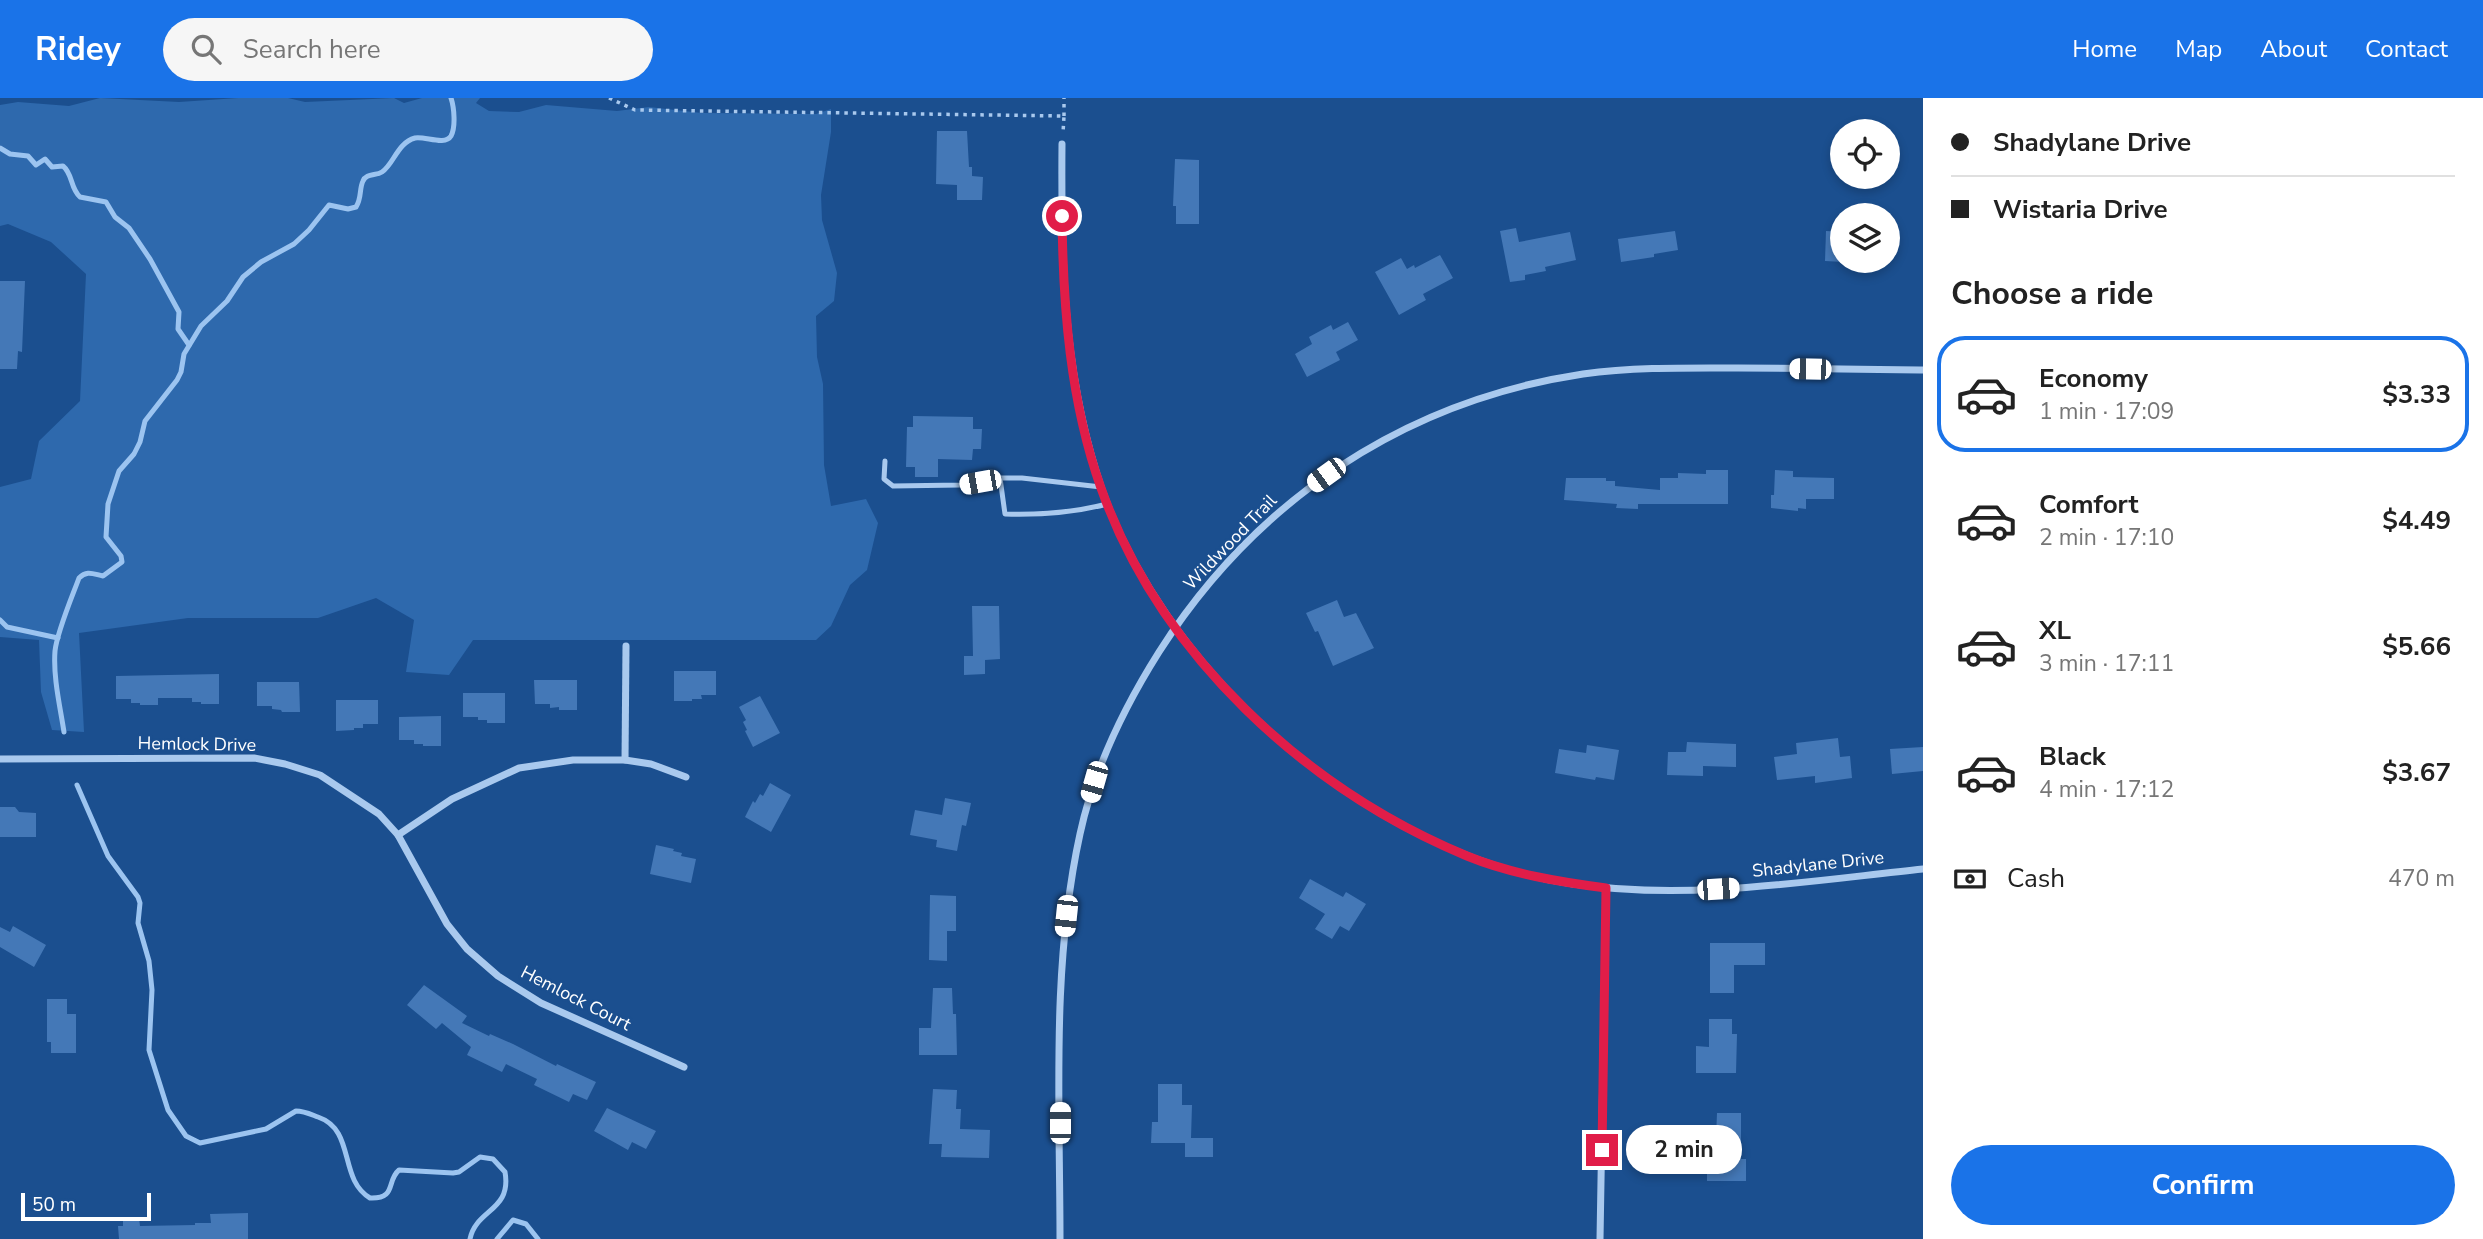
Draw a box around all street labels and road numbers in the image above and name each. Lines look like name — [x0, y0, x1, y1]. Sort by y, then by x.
street label: Wildwood Trail — [1178, 488, 1282, 595]
street label: Hemlock Drive — [138, 731, 256, 757]
street label: Shadylane Drive — [1751, 845, 1885, 883]
street label: Hemlock Court — [517, 960, 636, 1036]

